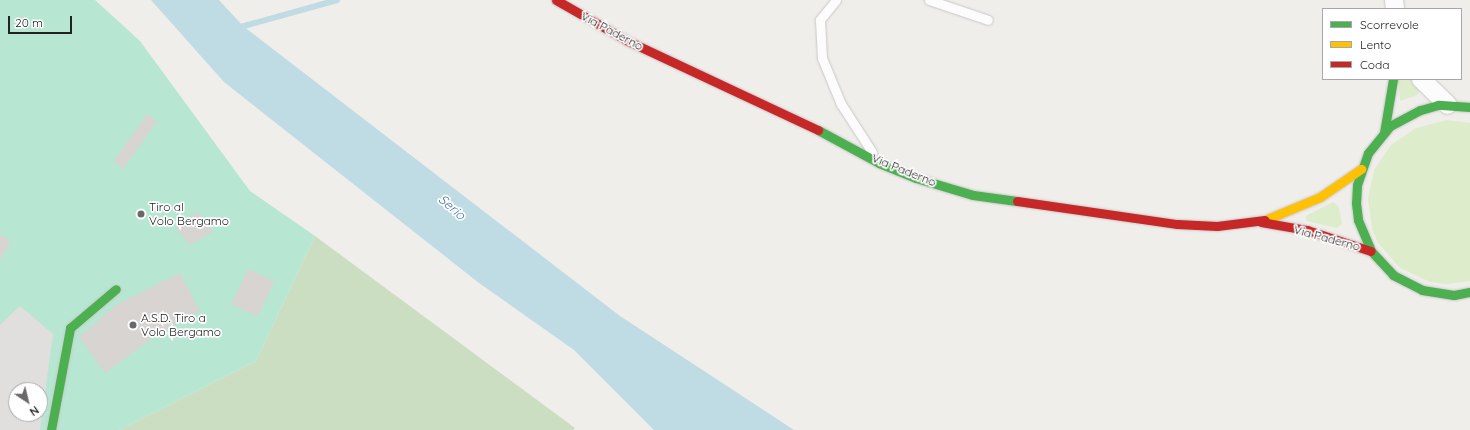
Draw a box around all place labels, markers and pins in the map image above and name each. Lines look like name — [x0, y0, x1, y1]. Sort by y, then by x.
place label: Tiro al Volo Bergamo — [149, 200, 229, 228]
marker: Tiro al Volo Bergamo — [136, 209, 146, 219]
place label: A.S.D. Tiro a Volo Bergamo — [141, 311, 221, 339]
marker: A.S.D. Tiro a Volo Bergamo — [128, 320, 138, 330]

